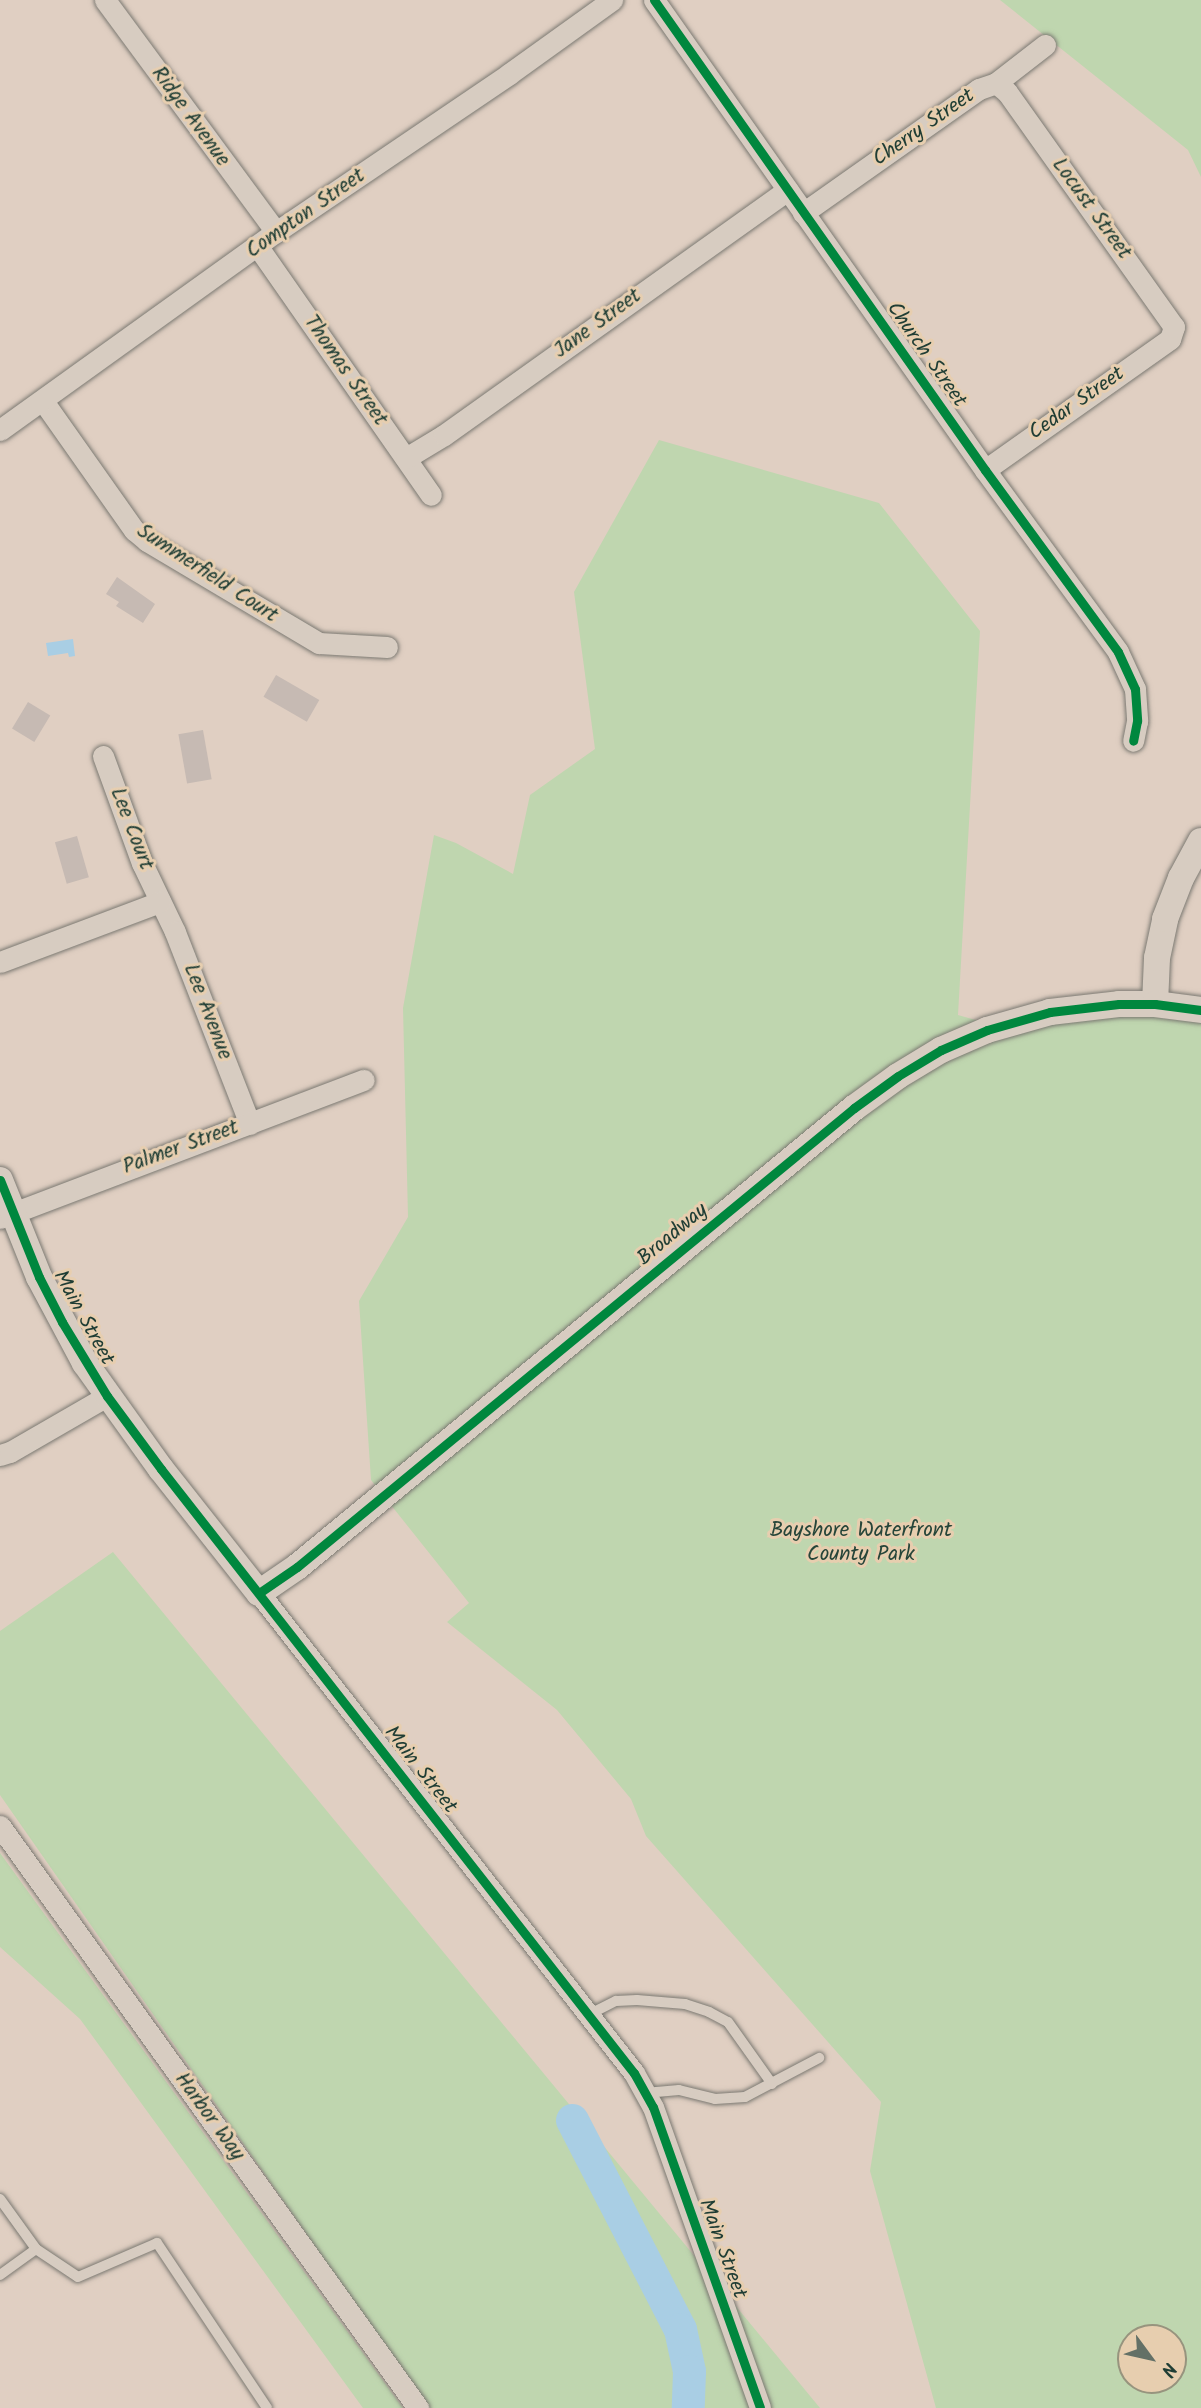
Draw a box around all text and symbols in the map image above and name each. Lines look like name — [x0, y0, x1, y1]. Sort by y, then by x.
street label: Ridge Avenue — [145, 62, 235, 172]
street label: Cherry Street — [868, 84, 980, 172]
street label: Locust Street — [1046, 153, 1136, 265]
street label: Compton Street — [242, 164, 370, 264]
street label: Jane Street — [549, 284, 647, 364]
street label: Church Street — [880, 297, 972, 413]
street label: Thomas Street — [298, 311, 392, 431]
street label: Cedar Street — [1024, 362, 1130, 446]
street label: Summerfield Court — [132, 519, 282, 629]
street label: Lee Court — [104, 784, 158, 874]
street label: Lee Avenue — [177, 961, 237, 1063]
street label: Palmer Street — [120, 1115, 242, 1181]
street label: Broadway — [633, 1198, 713, 1272]
street label: Main Street — [47, 1266, 119, 1370]
park label: Bayshore Waterfront County Park — [770, 1518, 952, 1568]
street label: Main Street — [378, 1721, 462, 1819]
street label: Harbor Way — [169, 2068, 249, 2166]
street label: Main Street — [692, 2196, 752, 2302]
north arrow — [1117, 2324, 1187, 2394]
text: N — [1152, 2356, 1184, 2383]

